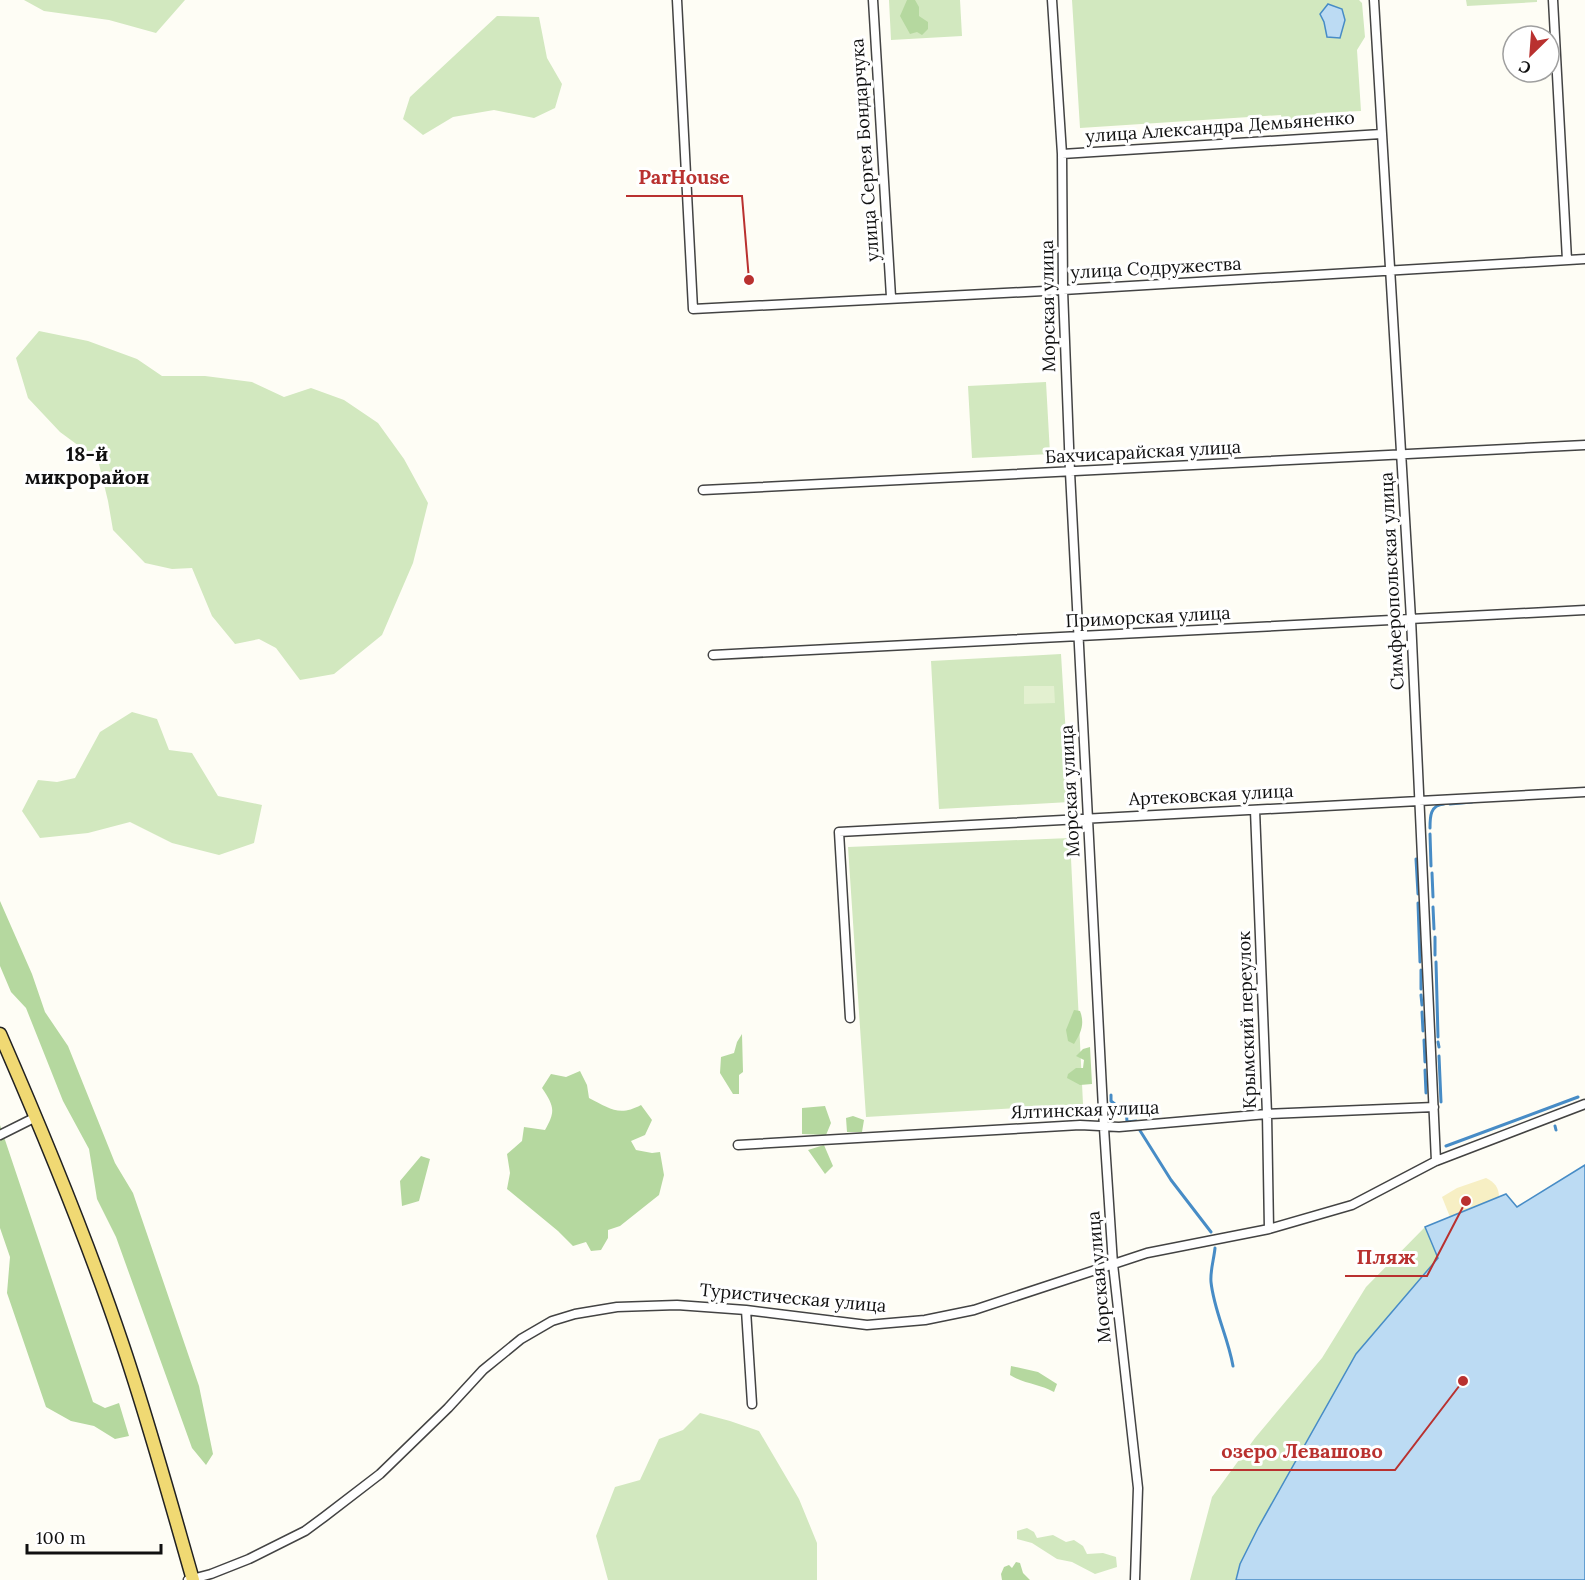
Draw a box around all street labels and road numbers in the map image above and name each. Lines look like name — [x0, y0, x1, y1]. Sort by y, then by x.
street label: улица Сергея Бондарчука — [845, 38, 884, 262]
street label: улица Александра Демьяненко — [1085, 106, 1355, 147]
street label: Морская улица — [1035, 240, 1060, 373]
street label: улица Содружества — [1070, 252, 1242, 283]
street label: Бахчисарайская улица — [1044, 435, 1242, 468]
street label: Симферопольская улица — [1374, 471, 1409, 691]
street label: Приморская улица — [1065, 601, 1231, 632]
street label: Морская улица — [1055, 724, 1084, 858]
street label: Артековская улица — [1127, 779, 1294, 810]
street label: Крымский переулок — [1232, 930, 1261, 1109]
street label: Ялтинская улица — [1010, 1095, 1160, 1124]
street label: Морская улица — [1081, 1210, 1116, 1344]
street label: Туристическая улица — [699, 1278, 887, 1317]

